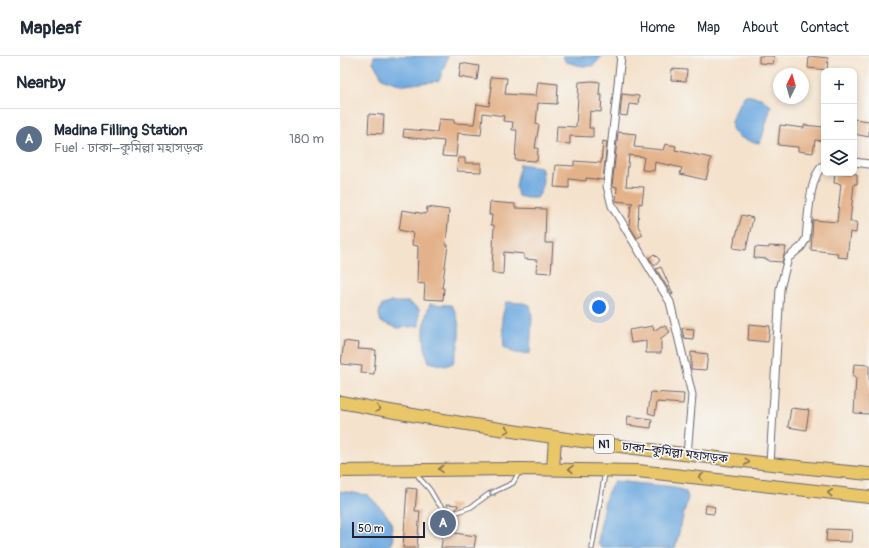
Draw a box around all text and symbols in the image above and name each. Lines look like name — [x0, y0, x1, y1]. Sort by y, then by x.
text: Mapleaf — [20, 16, 82, 40]
text: Home — [640, 19, 675, 36]
text: Map — [697, 19, 720, 36]
text: About — [742, 19, 778, 36]
text: Contact — [800, 19, 849, 36]
north arrow — [773, 68, 809, 104]
map controls — [821, 68, 857, 176]
button: + — [821, 68, 857, 104]
text: Nearby — [16, 72, 65, 93]
button: − — [821, 104, 857, 140]
text: Madina Filling Station — [54, 121, 187, 140]
text: A — [25, 131, 33, 147]
text: 180 m — [289, 131, 324, 147]
text: Fuel · ঢাকা–কুমিল্লা মহাসড়ক — [54, 140, 203, 156]
button: layers — [821, 140, 857, 176]
your location — [589, 297, 609, 317]
one-way arrow — [375, 405, 381, 413]
one-way arrow — [504, 425, 510, 434]
road number: N1 — [594, 435, 614, 453]
street label: ঢাকা–কুমিল্লা মহাসড়ক — [620, 438, 729, 467]
one-way arrow — [743, 457, 750, 466]
one-way arrow — [438, 465, 444, 473]
one-way arrow — [568, 465, 574, 474]
one-way arrow — [698, 473, 704, 482]
one-way arrow — [489, 488, 496, 495]
one-way arrow — [827, 489, 833, 498]
pin: A — [430, 508, 456, 538]
scale bar — [352, 520, 425, 539]
text: 50 m — [358, 522, 384, 535]

